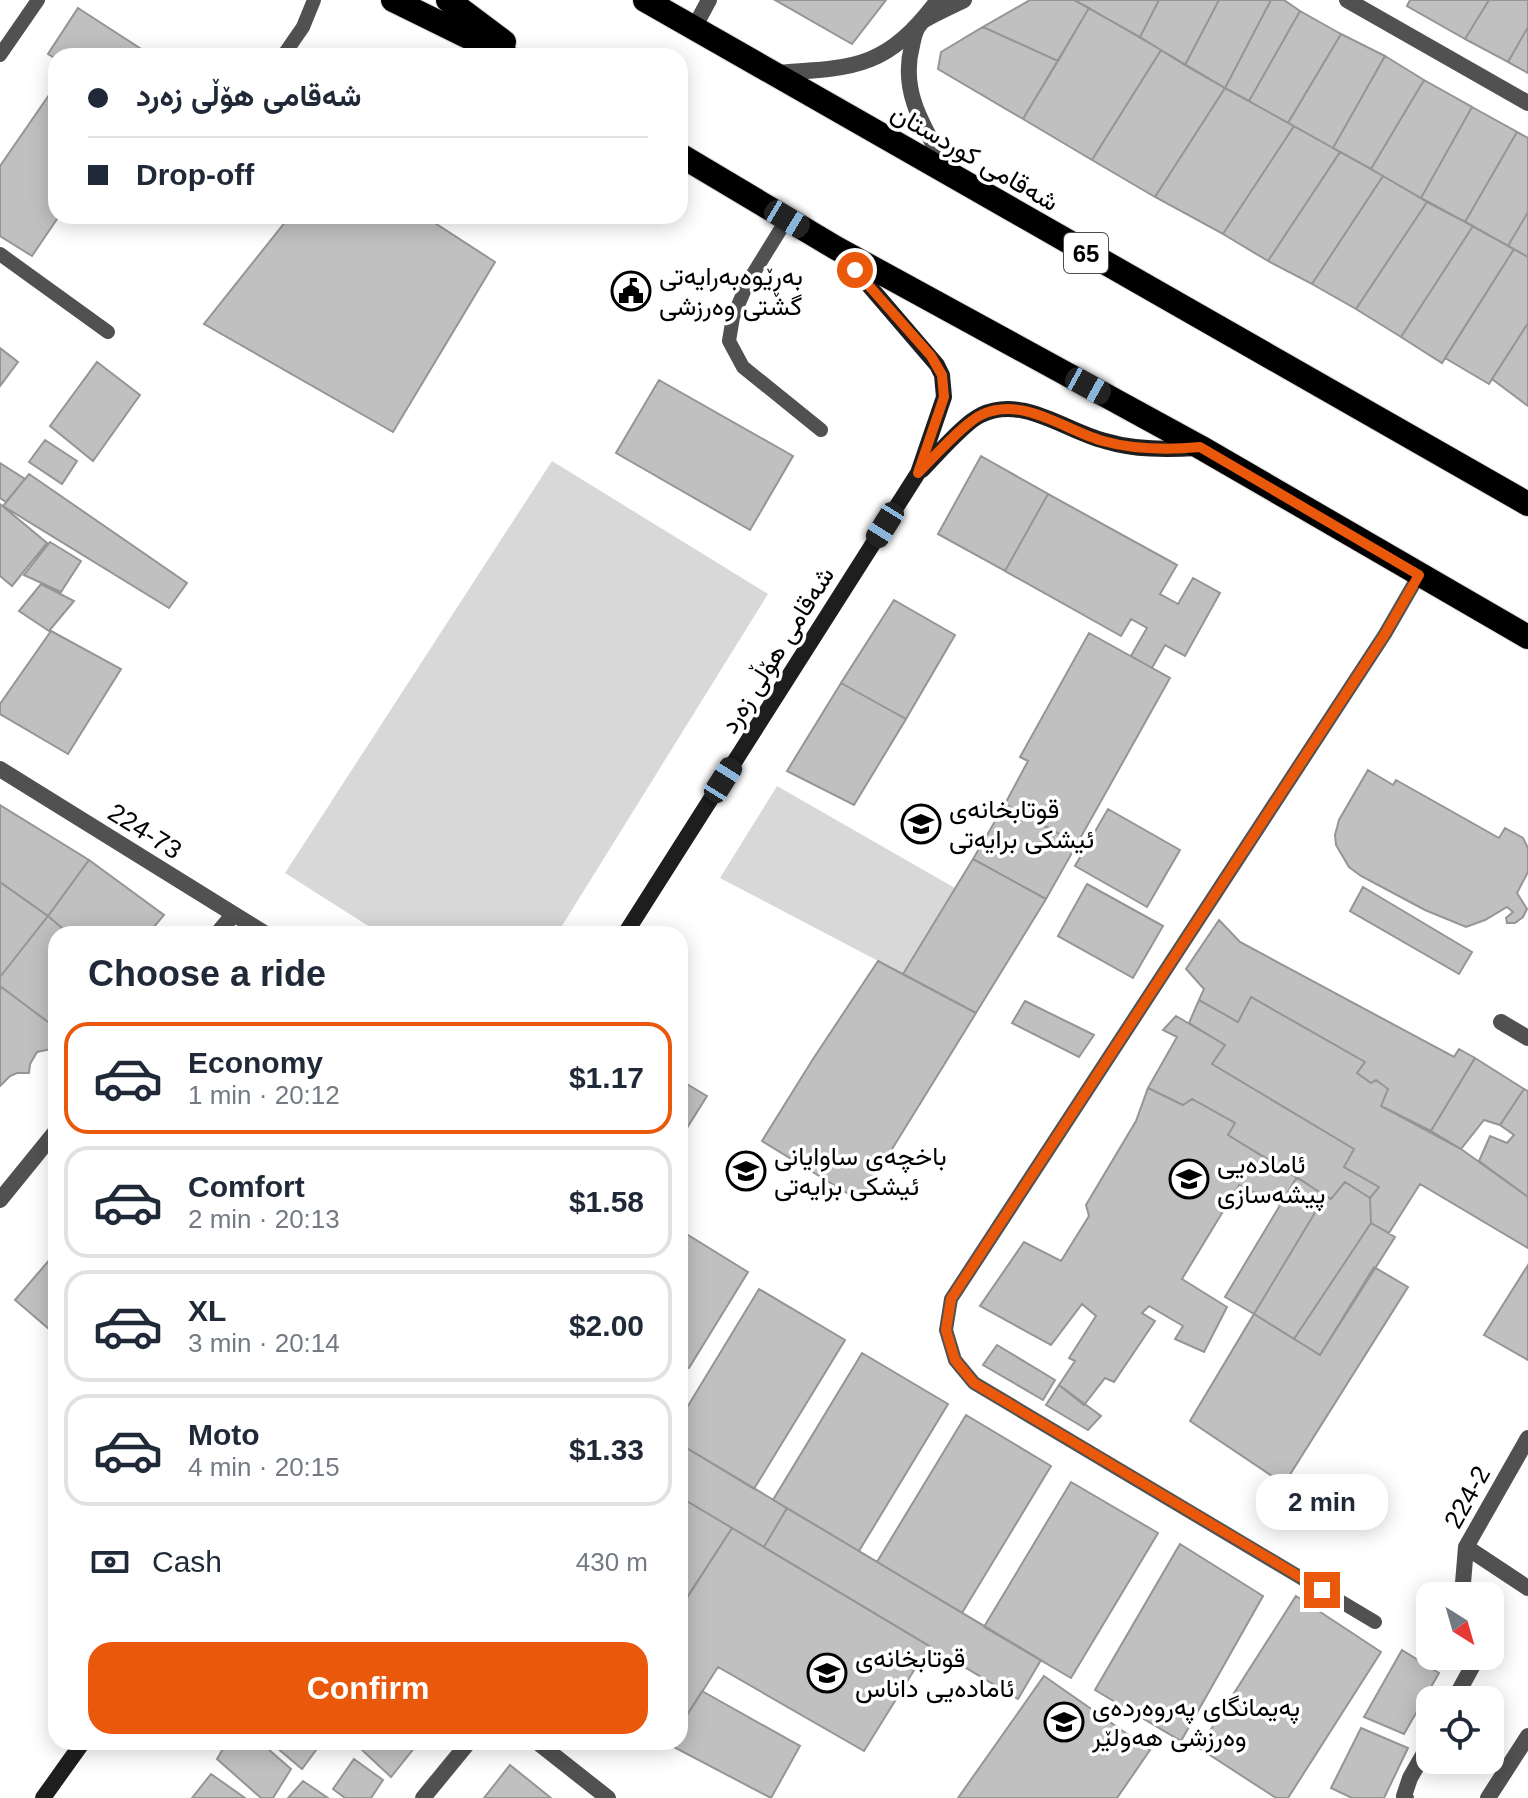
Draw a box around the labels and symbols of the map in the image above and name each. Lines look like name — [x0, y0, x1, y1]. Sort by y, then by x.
street label: شەقامی کوردستان — [885, 97, 1064, 218]
car — [760, 196, 814, 242]
road number: 65 — [1064, 233, 1108, 273]
route start — [837, 252, 873, 288]
place label: بەڕێوەبەرایەتی گشتی وەرزشی — [659, 261, 803, 322]
public building icon: بەڕێوەبەرایەتی گشتی وەرزشی — [610, 270, 652, 312]
car — [1061, 364, 1115, 408]
car — [862, 498, 908, 552]
street label: شەقامی هۆڵی زەرد — [714, 561, 841, 739]
car — [700, 753, 746, 807]
place label: قوتابخانەی ئیشکی برایەتی — [949, 794, 1094, 855]
street label: 224-73 — [103, 797, 187, 865]
school or university icon: قوتابخانەی ئیشکی برایەتی — [900, 803, 942, 845]
place label: باخچەی ساوایانی ئیشکی برایەتی — [774, 1141, 947, 1202]
place label: ئامادەیی پیشەسازی — [1217, 1149, 1325, 1212]
school or university icon: باخچەی ساوایانی ئیشکی برایەتی — [725, 1150, 767, 1192]
school or university icon: ئامادەیی پیشەسازی — [1168, 1158, 1210, 1200]
street label: 224-2 — [1438, 1461, 1496, 1533]
callout: 2 min — [1256, 1474, 1388, 1530]
route end — [1304, 1572, 1340, 1608]
north arrow — [1416, 1582, 1504, 1670]
place label: قوتابخانەی ئامادەیی داناس — [855, 1643, 1014, 1704]
school or university icon: قوتابخانەی ئامادەیی داناس — [806, 1652, 848, 1694]
place label: پەیمانگای پەروەردەی وەرزشی هەولێر — [1091, 1692, 1300, 1753]
school or university icon: پەیمانگای پەروەردەی وەرزشی هەولێر — [1043, 1701, 1085, 1743]

